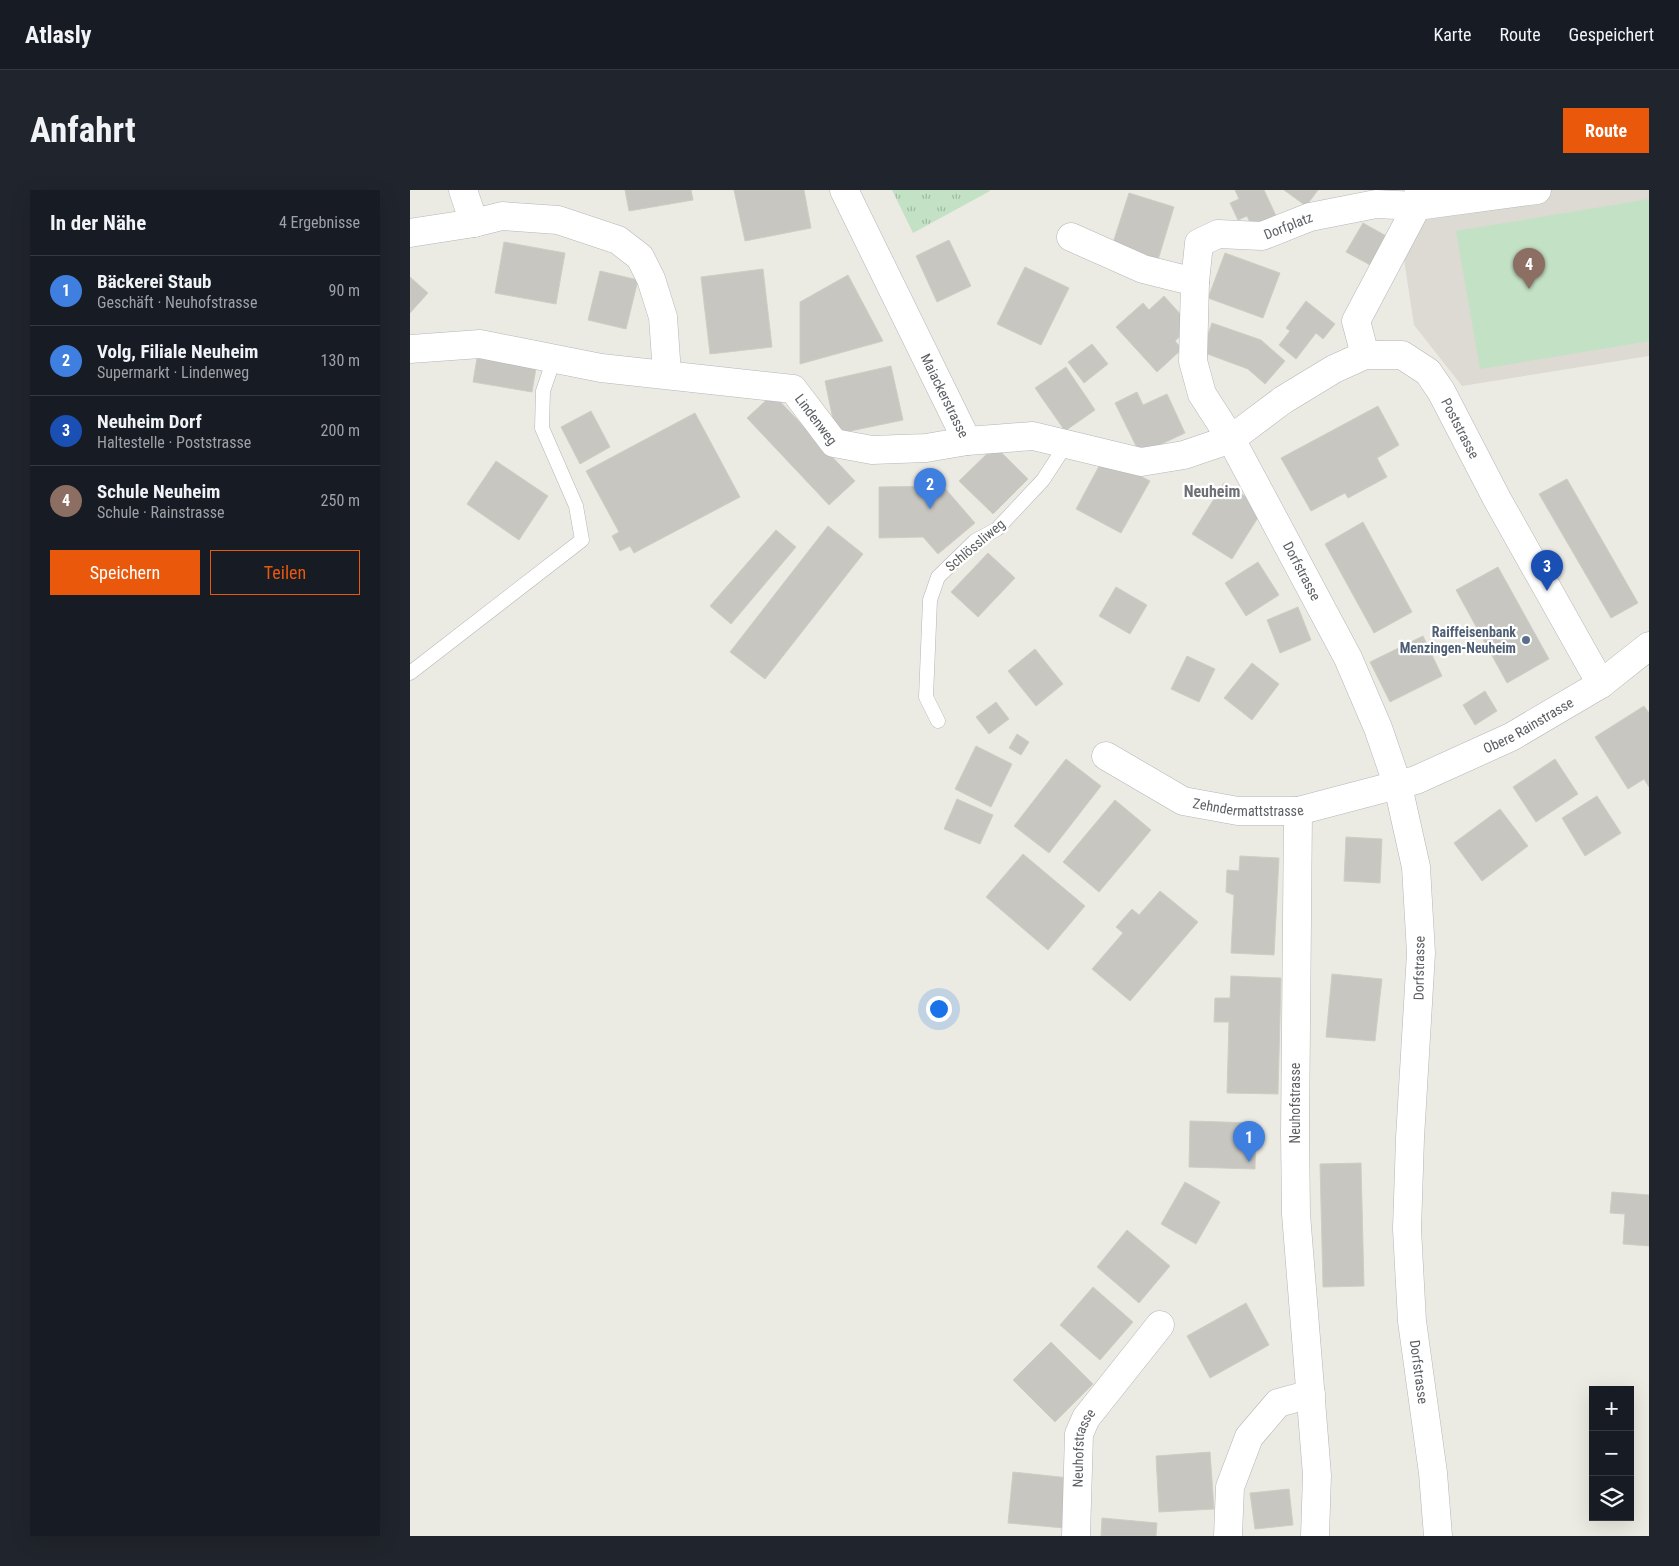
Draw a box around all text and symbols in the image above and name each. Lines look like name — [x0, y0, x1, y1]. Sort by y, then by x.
text: Atlasly — [25, 21, 91, 49]
text: Karte — [1433, 24, 1472, 45]
text: Route — [1500, 24, 1541, 45]
text: Gespeichert — [1569, 24, 1654, 45]
button: Route — [1563, 108, 1649, 153]
text: Anfahrt — [30, 110, 136, 151]
street label: Dorfplatz — [1262, 209, 1315, 242]
text: In der Nähe — [50, 211, 146, 235]
text: 4 Ergebnisse — [279, 213, 360, 232]
pin: 4 — [1513, 248, 1545, 289]
text: Bäckerei Staub — [97, 270, 212, 293]
text: 1 — [62, 281, 70, 300]
text: 90 m — [328, 281, 360, 300]
text: Geschäft · Neuhofstrasse — [97, 293, 257, 312]
text: Volg, Filiale Neuheim — [97, 340, 258, 363]
text: 2 — [62, 351, 70, 370]
text: 130 m — [321, 351, 360, 370]
street label: Maiackerstrasse — [917, 351, 972, 441]
text: Supermarkt · Lindenweg — [97, 363, 249, 382]
street label: Lindenweg — [792, 391, 841, 448]
street label: Poststrasse — [1438, 395, 1483, 462]
text: Neuheim Dorf — [97, 410, 202, 433]
text: 3 — [62, 421, 70, 440]
text: 200 m — [321, 421, 360, 440]
text: Haltestelle · Poststrasse — [97, 433, 251, 452]
pin: 2 — [914, 468, 946, 509]
text: Schule Neuheim — [97, 480, 220, 503]
district label: Neuheim — [1184, 482, 1241, 501]
text: 4 — [62, 491, 70, 510]
text: 250 m — [321, 491, 360, 510]
text: Schule · Rainstrasse — [97, 503, 225, 522]
street label: Schlössliweg — [942, 516, 1008, 574]
street label: Dorfstrasse — [1280, 539, 1324, 604]
button: Speichern — [50, 550, 200, 595]
button: Teilen — [210, 550, 360, 595]
pin: 3 — [1531, 550, 1563, 591]
place label: Raiffeisenbank Menzingen-Neuheim — [1400, 624, 1516, 656]
marker: Raiffeisenbank Menzingen-Neuheim — [1520, 634, 1532, 646]
street label: Obere Rainstrasse — [1481, 694, 1577, 757]
street label: Zehndermattstrasse — [1192, 795, 1306, 819]
street label: Dorfstrasse — [1410, 935, 1428, 1000]
your location — [926, 996, 952, 1022]
street label: Neuhofstrasse — [1287, 1062, 1303, 1143]
pin: 1 — [1233, 1121, 1265, 1162]
street label: Dorfstrasse — [1407, 1339, 1431, 1405]
map controls — [1589, 1386, 1634, 1521]
button: + — [1589, 1386, 1634, 1431]
street label: Neuhofstrasse — [1069, 1405, 1099, 1488]
button: − — [1589, 1431, 1634, 1476]
button: layers — [1589, 1476, 1634, 1521]

